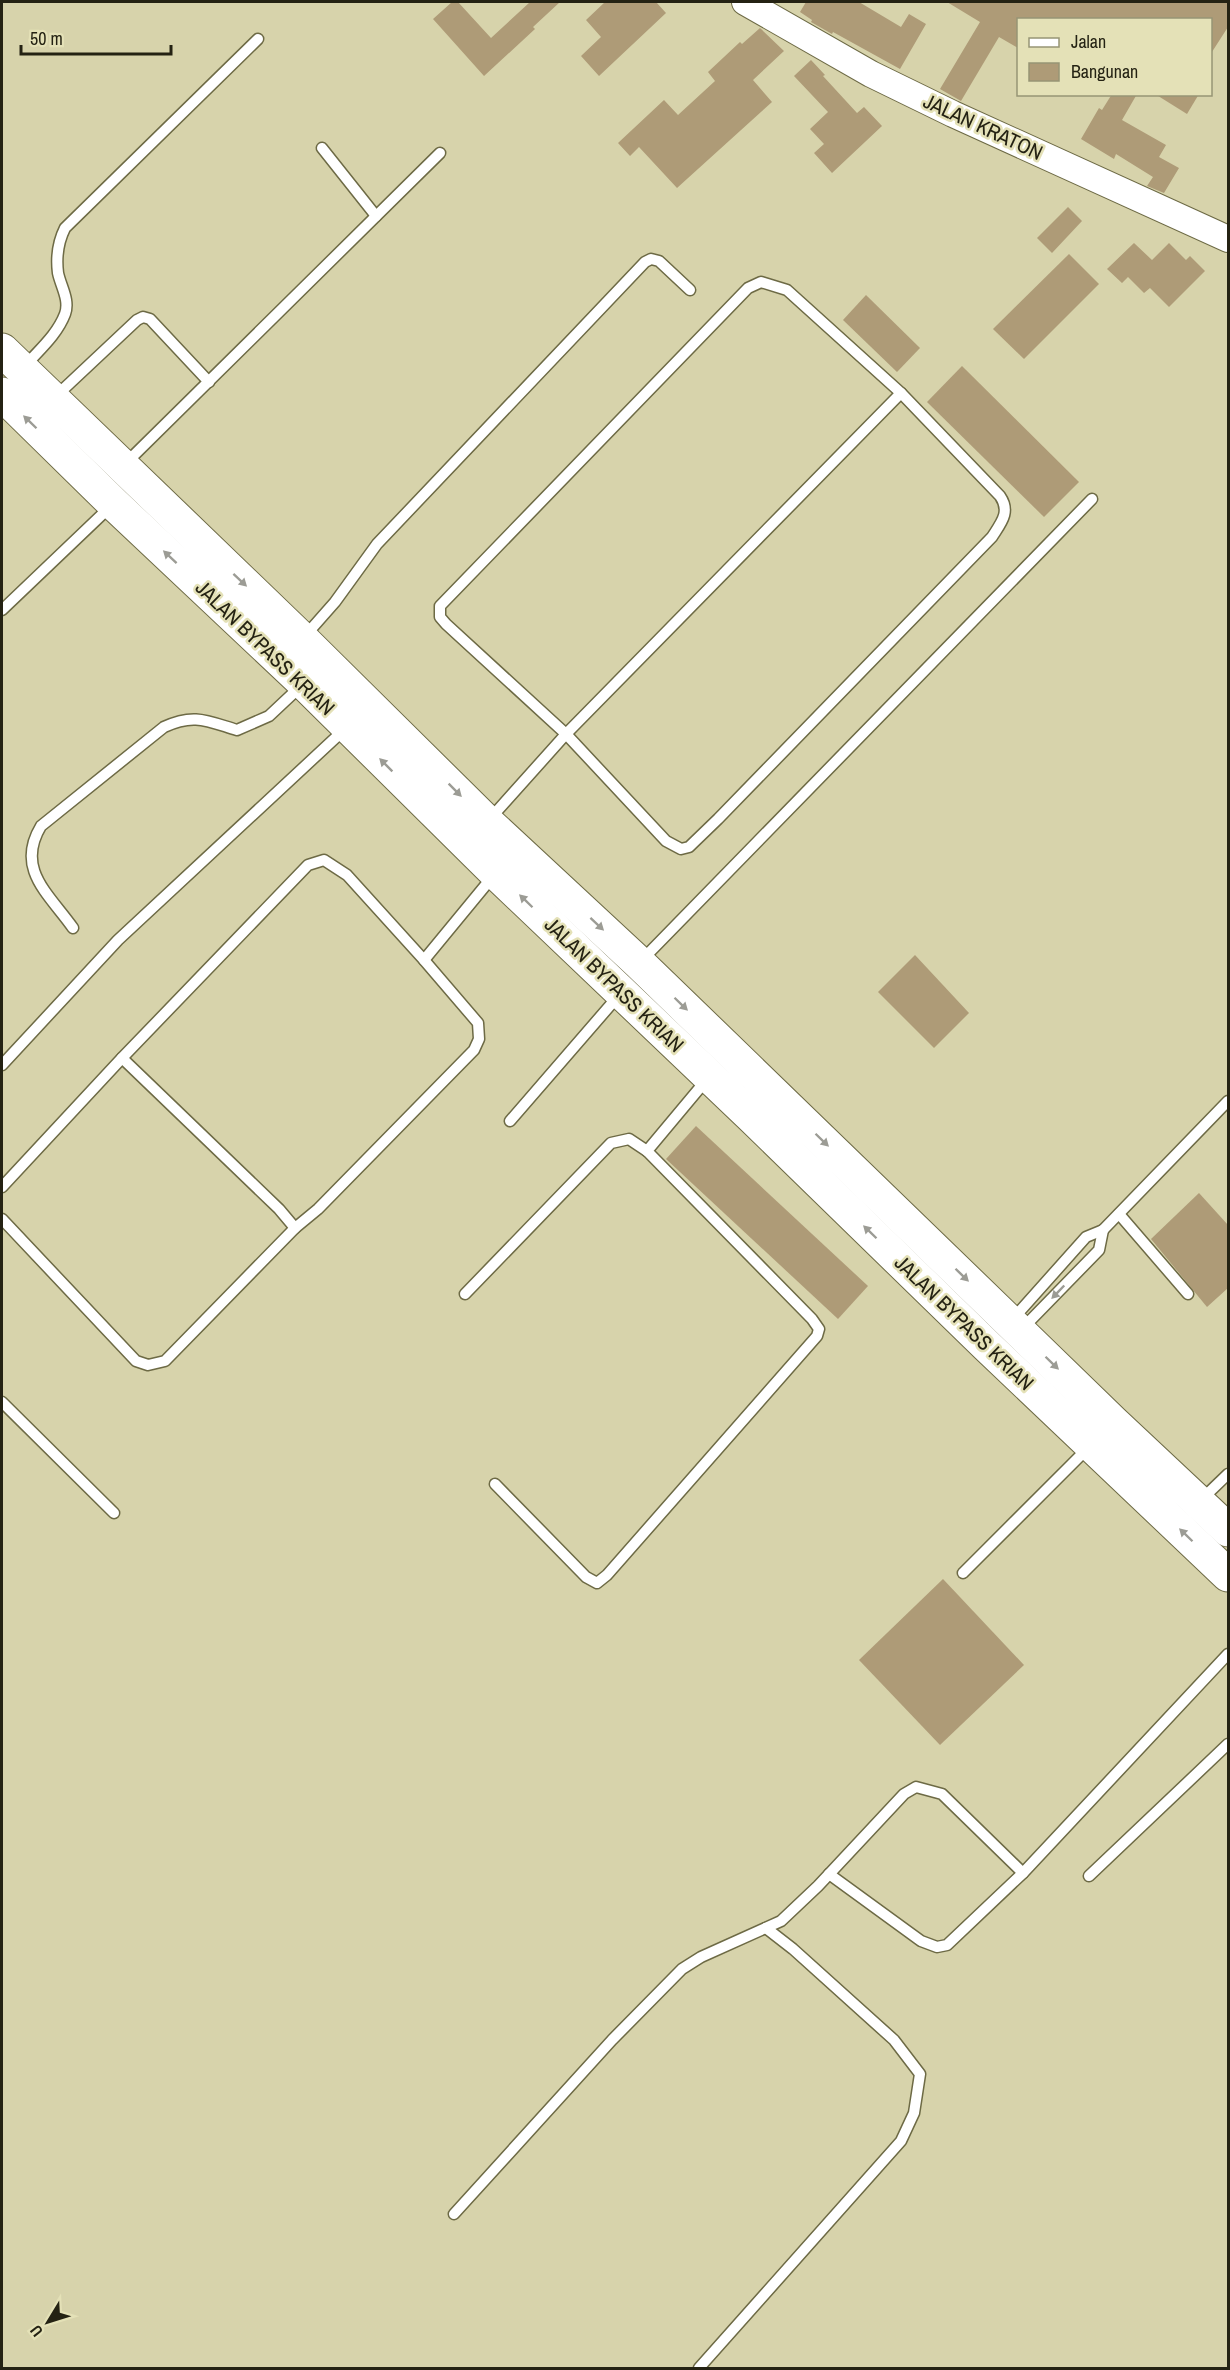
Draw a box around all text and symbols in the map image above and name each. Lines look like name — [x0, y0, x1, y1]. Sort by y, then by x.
scale bar — [21, 18, 171, 56]
legend — [1017, 18, 1212, 96]
text: 50 m — [30, 26, 63, 51]
text: Jalan — [1071, 29, 1106, 54]
text: Bangunan — [1071, 59, 1138, 84]
street label: JALAN KRATON — [919, 86, 1048, 167]
one-way arrow — [22, 415, 37, 429]
one-way arrow — [163, 550, 178, 564]
street label: JALAN BYPASS KRIAN — [189, 573, 341, 722]
one-way arrow — [233, 573, 248, 587]
one-way arrow — [380, 759, 394, 773]
one-way arrow — [448, 782, 462, 797]
one-way arrow — [519, 895, 533, 909]
street label: JALAN BYPASS KRIAN — [538, 910, 690, 1059]
one-way arrow — [589, 917, 604, 931]
one-way arrow — [674, 997, 689, 1011]
one-way arrow — [814, 1132, 828, 1146]
one-way arrow — [863, 1225, 877, 1239]
street label: JALAN BYPASS KRIAN — [888, 1248, 1040, 1397]
one-way arrow — [954, 1268, 969, 1282]
one-way arrow — [1052, 1284, 1066, 1298]
one-way arrow — [1045, 1355, 1059, 1369]
one-way arrow — [1179, 1529, 1194, 1542]
north arrow — [18, 2292, 78, 2352]
text: U — [25, 2321, 48, 2342]

